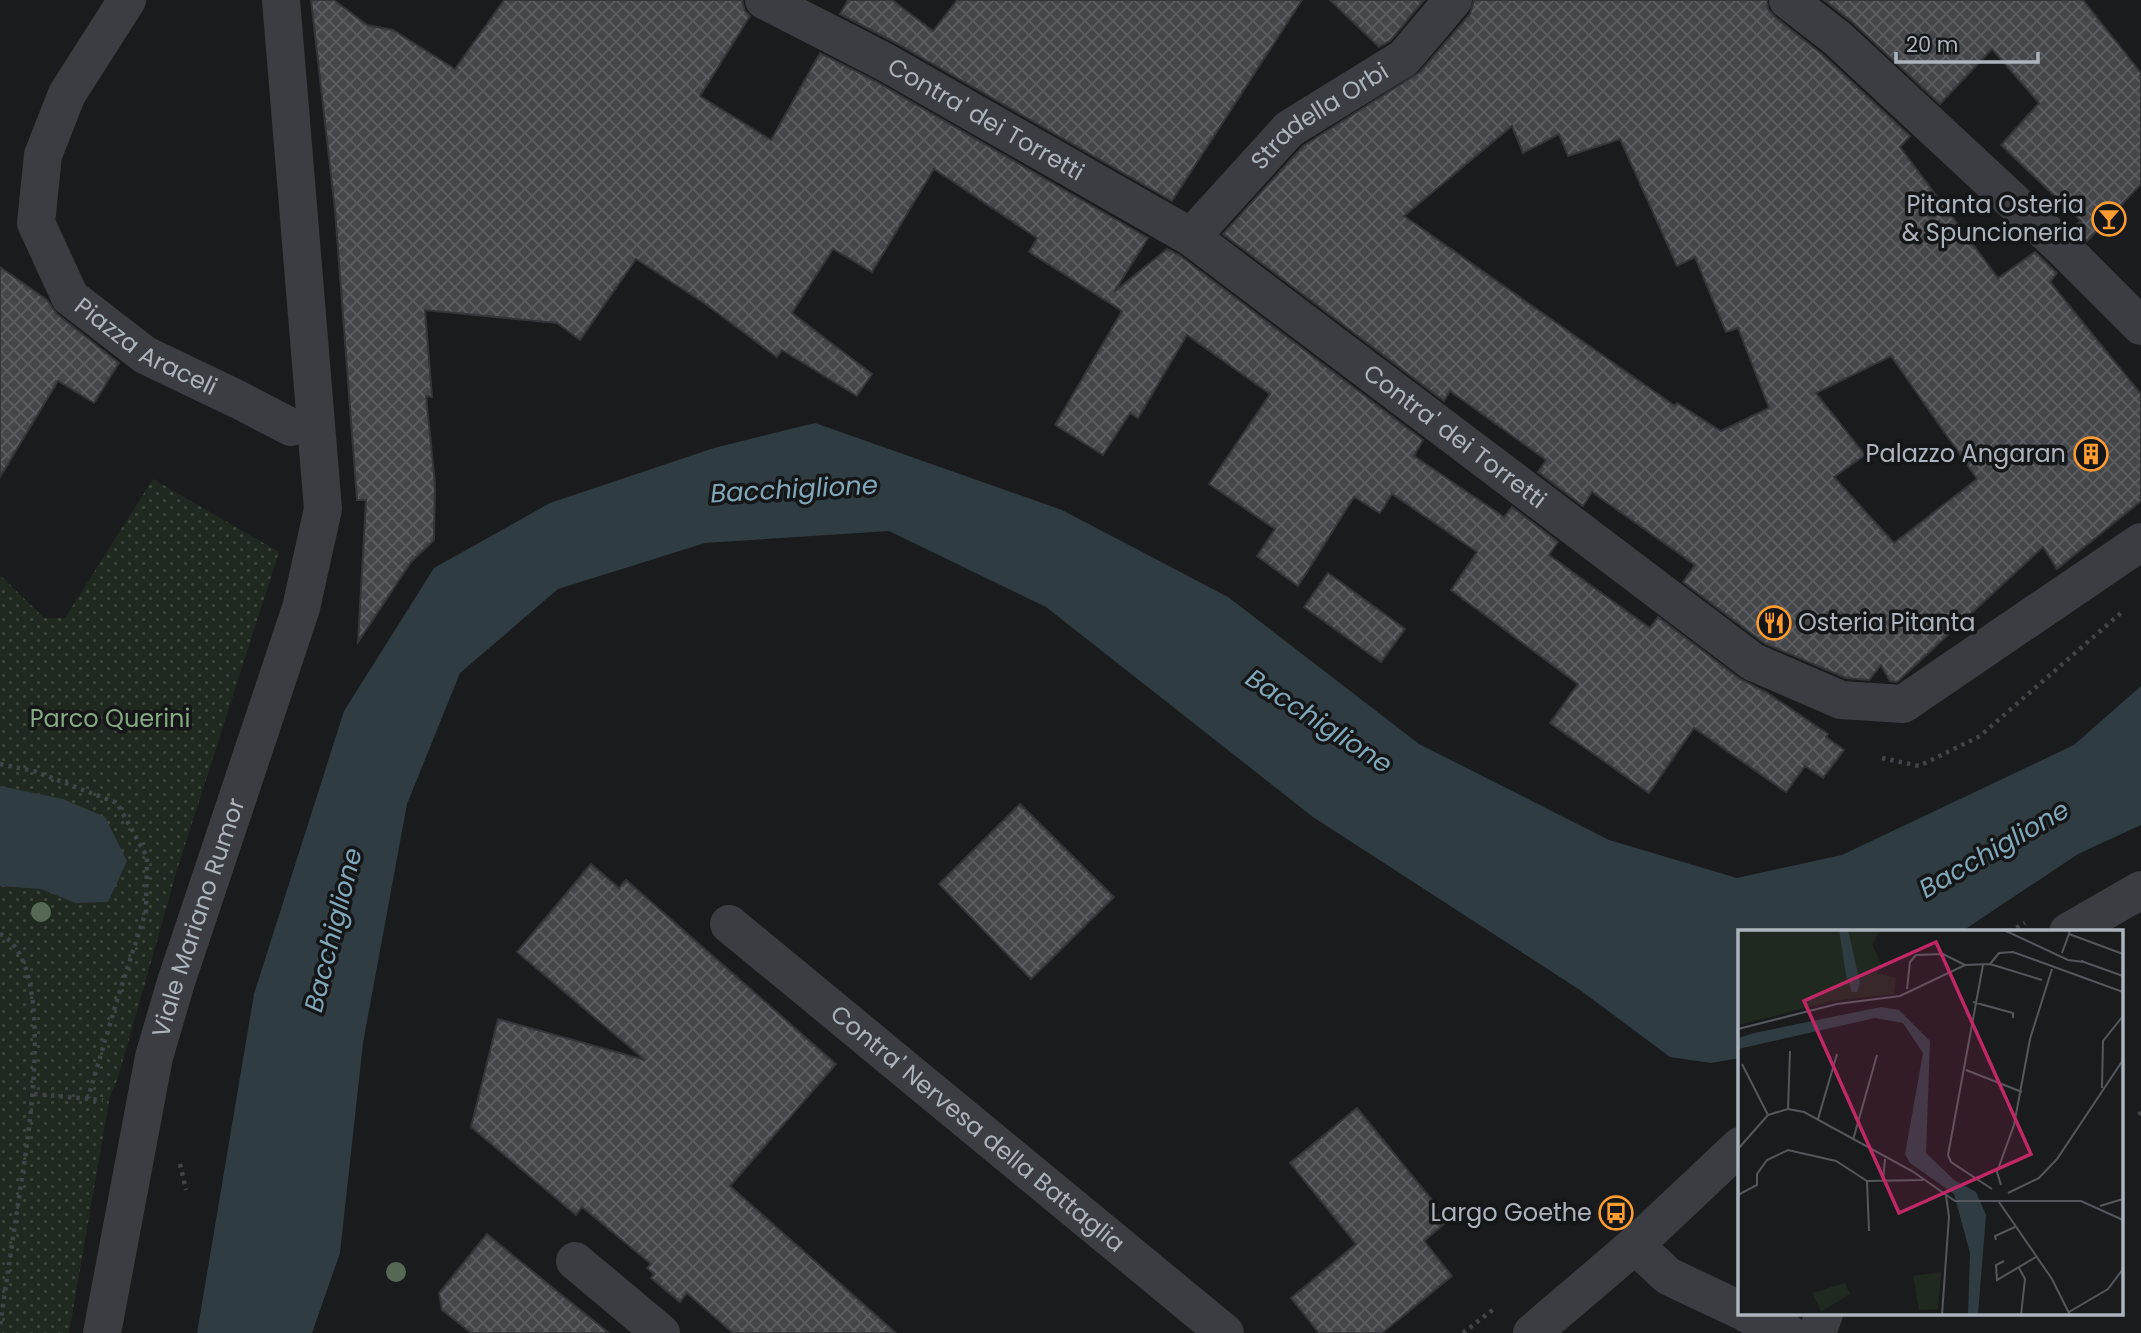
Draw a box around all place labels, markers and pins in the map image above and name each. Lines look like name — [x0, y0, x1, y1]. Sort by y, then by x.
place label: Pitanta Osteria & Spuncioneria — [1902, 188, 2084, 249]
bar icon: Pitanta Osteria & Spuncioneria — [2090, 200, 2128, 238]
building icon: Palazzo Angaran — [2072, 435, 2110, 473]
place label: Palazzo Angaran — [1866, 437, 2066, 470]
restaurant icon: Osteria Pitanta — [1755, 604, 1793, 642]
place label: Osteria Pitanta — [1798, 606, 1976, 639]
bus stop icon: Largo Goethe — [1597, 1194, 1635, 1232]
place label: Largo Goethe — [1431, 1196, 1592, 1229]

